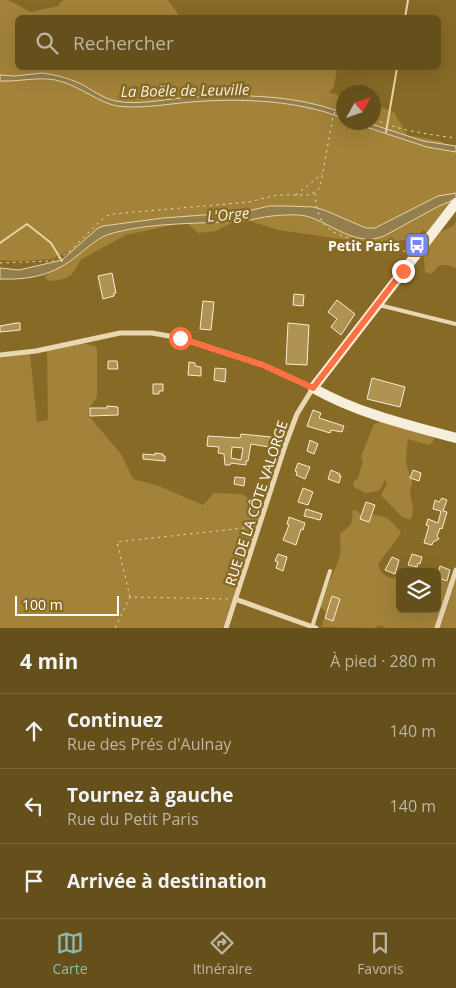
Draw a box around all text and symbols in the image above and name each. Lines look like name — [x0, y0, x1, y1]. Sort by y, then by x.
search box — [15, 15, 441, 70]
icon: search — [33, 29, 61, 57]
text: Rechercher — [73, 30, 174, 56]
water label: La Boële de Leuville — [120, 79, 250, 101]
north arrow — [336, 85, 381, 130]
water label: L'Orge — [206, 202, 251, 226]
bus stop icon: Petit Paris — [404, 232, 430, 258]
place label: Petit Paris — [328, 236, 400, 255]
route end — [392, 260, 415, 283]
route start — [169, 327, 192, 350]
street label: RUE DE LA CÔTE VALORGE — [220, 418, 292, 588]
map controls — [396, 568, 441, 613]
button: layers — [396, 568, 441, 613]
scale bar — [15, 593, 119, 616]
text: 100 m — [22, 595, 63, 614]
text: 4 min — [20, 647, 78, 675]
text: À pied · 280 m — [330, 650, 436, 672]
text: Continuez — [67, 707, 163, 733]
icon: ahead — [20, 717, 48, 745]
text: 140 m — [390, 720, 436, 742]
text: Rue des Prés d'Aulnay — [67, 733, 231, 755]
text: Tournez à gauche — [67, 782, 233, 808]
icon: left — [20, 792, 48, 820]
text: 140 m — [390, 795, 436, 817]
text: Rue du Petit Paris — [67, 808, 199, 830]
icon: arrive — [20, 867, 48, 895]
text: Arrivée à destination — [67, 868, 267, 894]
tab: Carte — [52, 929, 88, 978]
tab: Itinéraire — [193, 929, 252, 978]
tab: Favoris — [357, 929, 403, 978]

